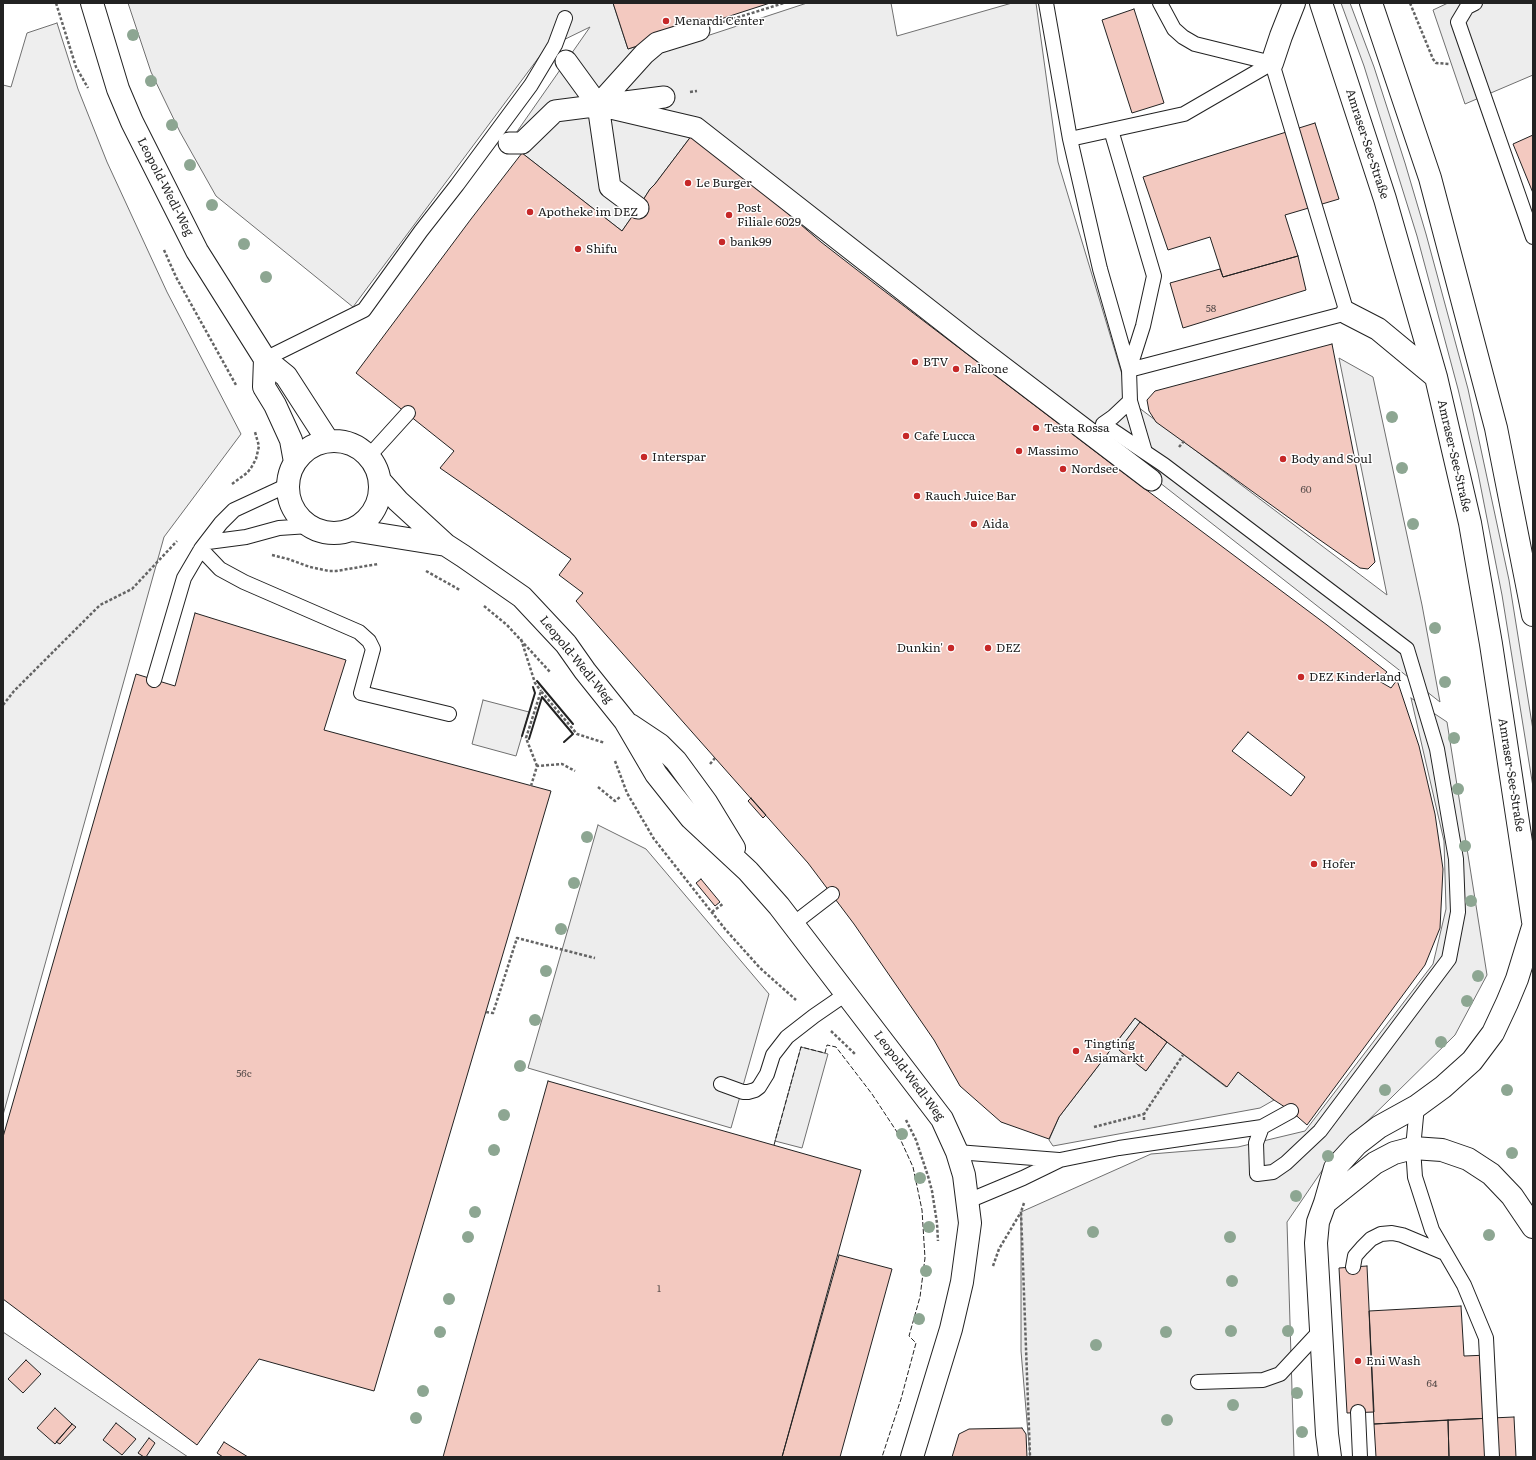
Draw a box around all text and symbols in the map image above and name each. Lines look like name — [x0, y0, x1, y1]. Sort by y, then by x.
place label: Menardi Center — [674, 14, 764, 28]
marker: Menardi Center — [661, 16, 671, 26]
street label: Amraser-See-Straße — [1342, 87, 1392, 201]
street label: Leopold-Wedl-Weg — [134, 135, 196, 239]
place label: Le Burger — [696, 176, 752, 190]
marker: Le Burger — [683, 178, 693, 188]
place label: Post Filiale 6029 — [737, 201, 801, 229]
place label: Apotheke im DEZ — [538, 205, 638, 219]
marker: Apotheke im DEZ — [525, 207, 535, 217]
marker: Post Filiale 6029 — [724, 210, 734, 220]
place label: bank99 — [730, 235, 771, 249]
marker: bank99 — [717, 237, 727, 247]
place label: Shifu — [586, 242, 617, 256]
marker: Shifu — [573, 244, 583, 254]
house number: 58 — [1206, 303, 1216, 315]
place label: BTV — [923, 355, 948, 369]
marker: BTV — [910, 357, 920, 367]
place label: Falcone — [964, 362, 1008, 376]
marker: Falcone — [951, 364, 961, 374]
street label: Amraser-See-Straße — [1434, 398, 1474, 514]
place label: Testa Rossa — [1044, 421, 1109, 435]
marker: Testa Rossa — [1031, 423, 1041, 433]
place label: Cafe Lucca — [914, 429, 975, 443]
marker: Cafe Lucca — [901, 431, 911, 441]
place label: Massimo — [1027, 444, 1079, 458]
marker: Massimo — [1014, 446, 1024, 456]
place label: Interspar — [652, 450, 706, 464]
marker: Interspar — [639, 452, 649, 462]
place label: Body and Soul — [1291, 452, 1372, 466]
marker: Body and Soul — [1278, 454, 1288, 464]
place label: Nordsee — [1071, 462, 1118, 476]
marker: Nordsee — [1058, 464, 1068, 474]
house number: 60 — [1300, 484, 1312, 496]
place label: Rauch Juice Bar — [925, 489, 1016, 503]
marker: Rauch Juice Bar — [912, 491, 922, 501]
place label: Aida — [982, 517, 1009, 531]
marker: Aida — [969, 519, 979, 529]
street label: Leopold-Wedl-Weg — [536, 613, 616, 707]
place label: Dunkin' — [897, 641, 943, 655]
place label: DEZ — [996, 641, 1021, 655]
marker: Dunkin' — [946, 643, 956, 653]
marker: DEZ — [983, 643, 993, 653]
place label: DEZ Kinderland — [1309, 670, 1401, 684]
marker: DEZ Kinderland — [1296, 672, 1306, 682]
street label: Amraser-See-Straße — [1495, 717, 1527, 833]
place label: Hofer — [1322, 857, 1355, 871]
marker: Hofer — [1309, 859, 1319, 869]
street label: Leopold-Wedl-Weg — [871, 1028, 947, 1124]
place label: Tingting Asiamarkt — [1084, 1037, 1144, 1065]
marker: Tingting Asiamarkt — [1071, 1046, 1081, 1056]
house number: 56c — [236, 1068, 252, 1080]
house number: 1 — [657, 1283, 661, 1295]
place label: Eni Wash — [1366, 1354, 1421, 1368]
marker: Eni Wash — [1353, 1356, 1363, 1366]
house number: 64 — [1427, 1378, 1437, 1390]

